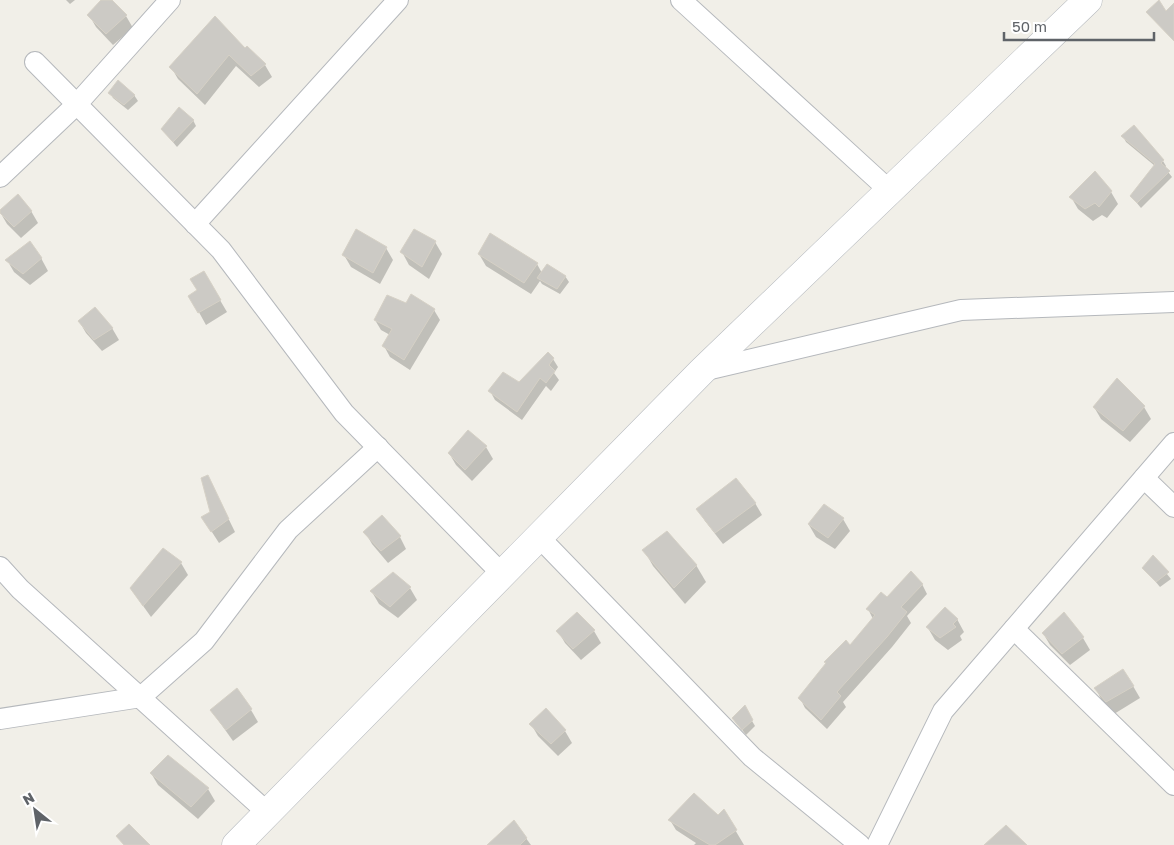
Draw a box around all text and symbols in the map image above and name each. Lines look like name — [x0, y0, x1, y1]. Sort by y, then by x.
scale bar — [1004, 10, 1154, 42]
text: 50 m — [1012, 17, 1047, 35]
north arrow — [10, 785, 60, 835]
text: N — [19, 788, 37, 808]

